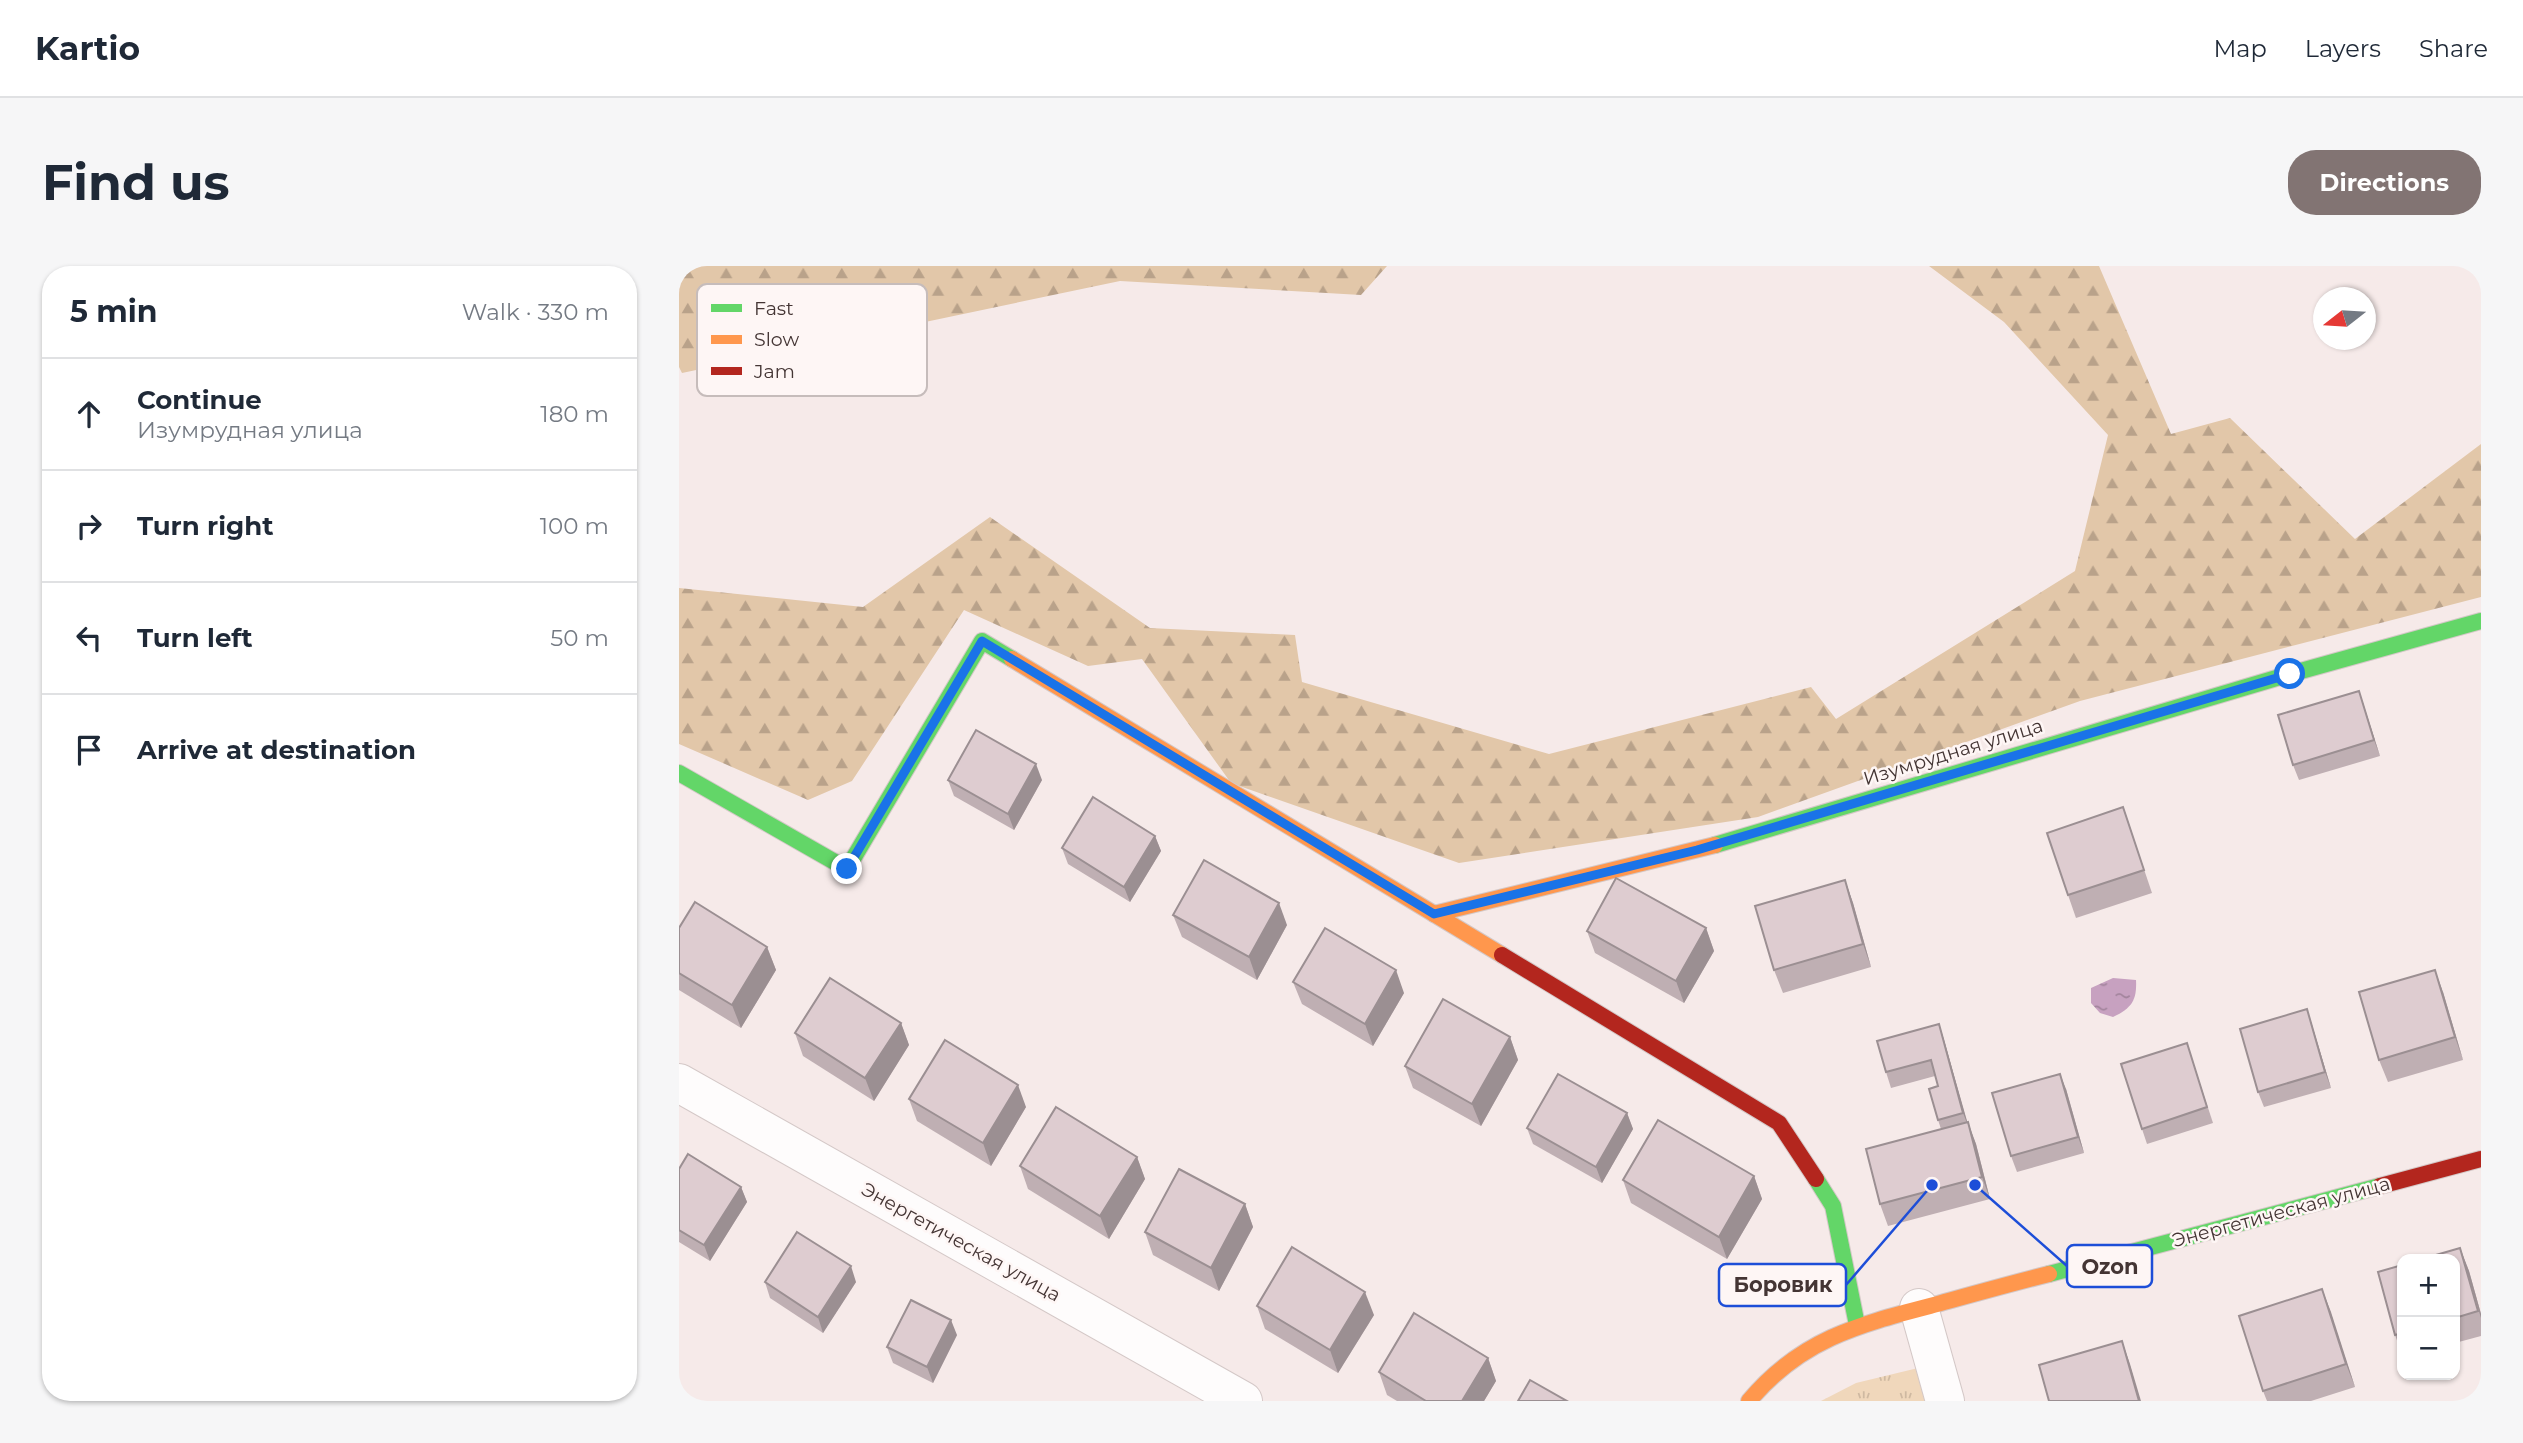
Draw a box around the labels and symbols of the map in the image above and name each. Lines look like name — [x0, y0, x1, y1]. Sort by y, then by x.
legend — [697, 284, 927, 396]
north arrow — [2313, 287, 2376, 350]
text: Fast — [754, 297, 794, 320]
text: Slow — [754, 328, 799, 351]
text: Jam — [753, 360, 795, 383]
route start — [2274, 658, 2305, 689]
street label: Изумрудная улица — [1860, 714, 2046, 790]
route end — [831, 853, 862, 884]
street label: Энергетическая улица — [2170, 1172, 2392, 1252]
street label: Энергетическая улица — [857, 1178, 1065, 1306]
callout: Ozon — [2067, 1245, 2152, 1287]
text: Ozon — [2081, 1254, 2139, 1279]
callout: Боровик — [1719, 1264, 1846, 1306]
text: Боровик — [1734, 1272, 1833, 1297]

